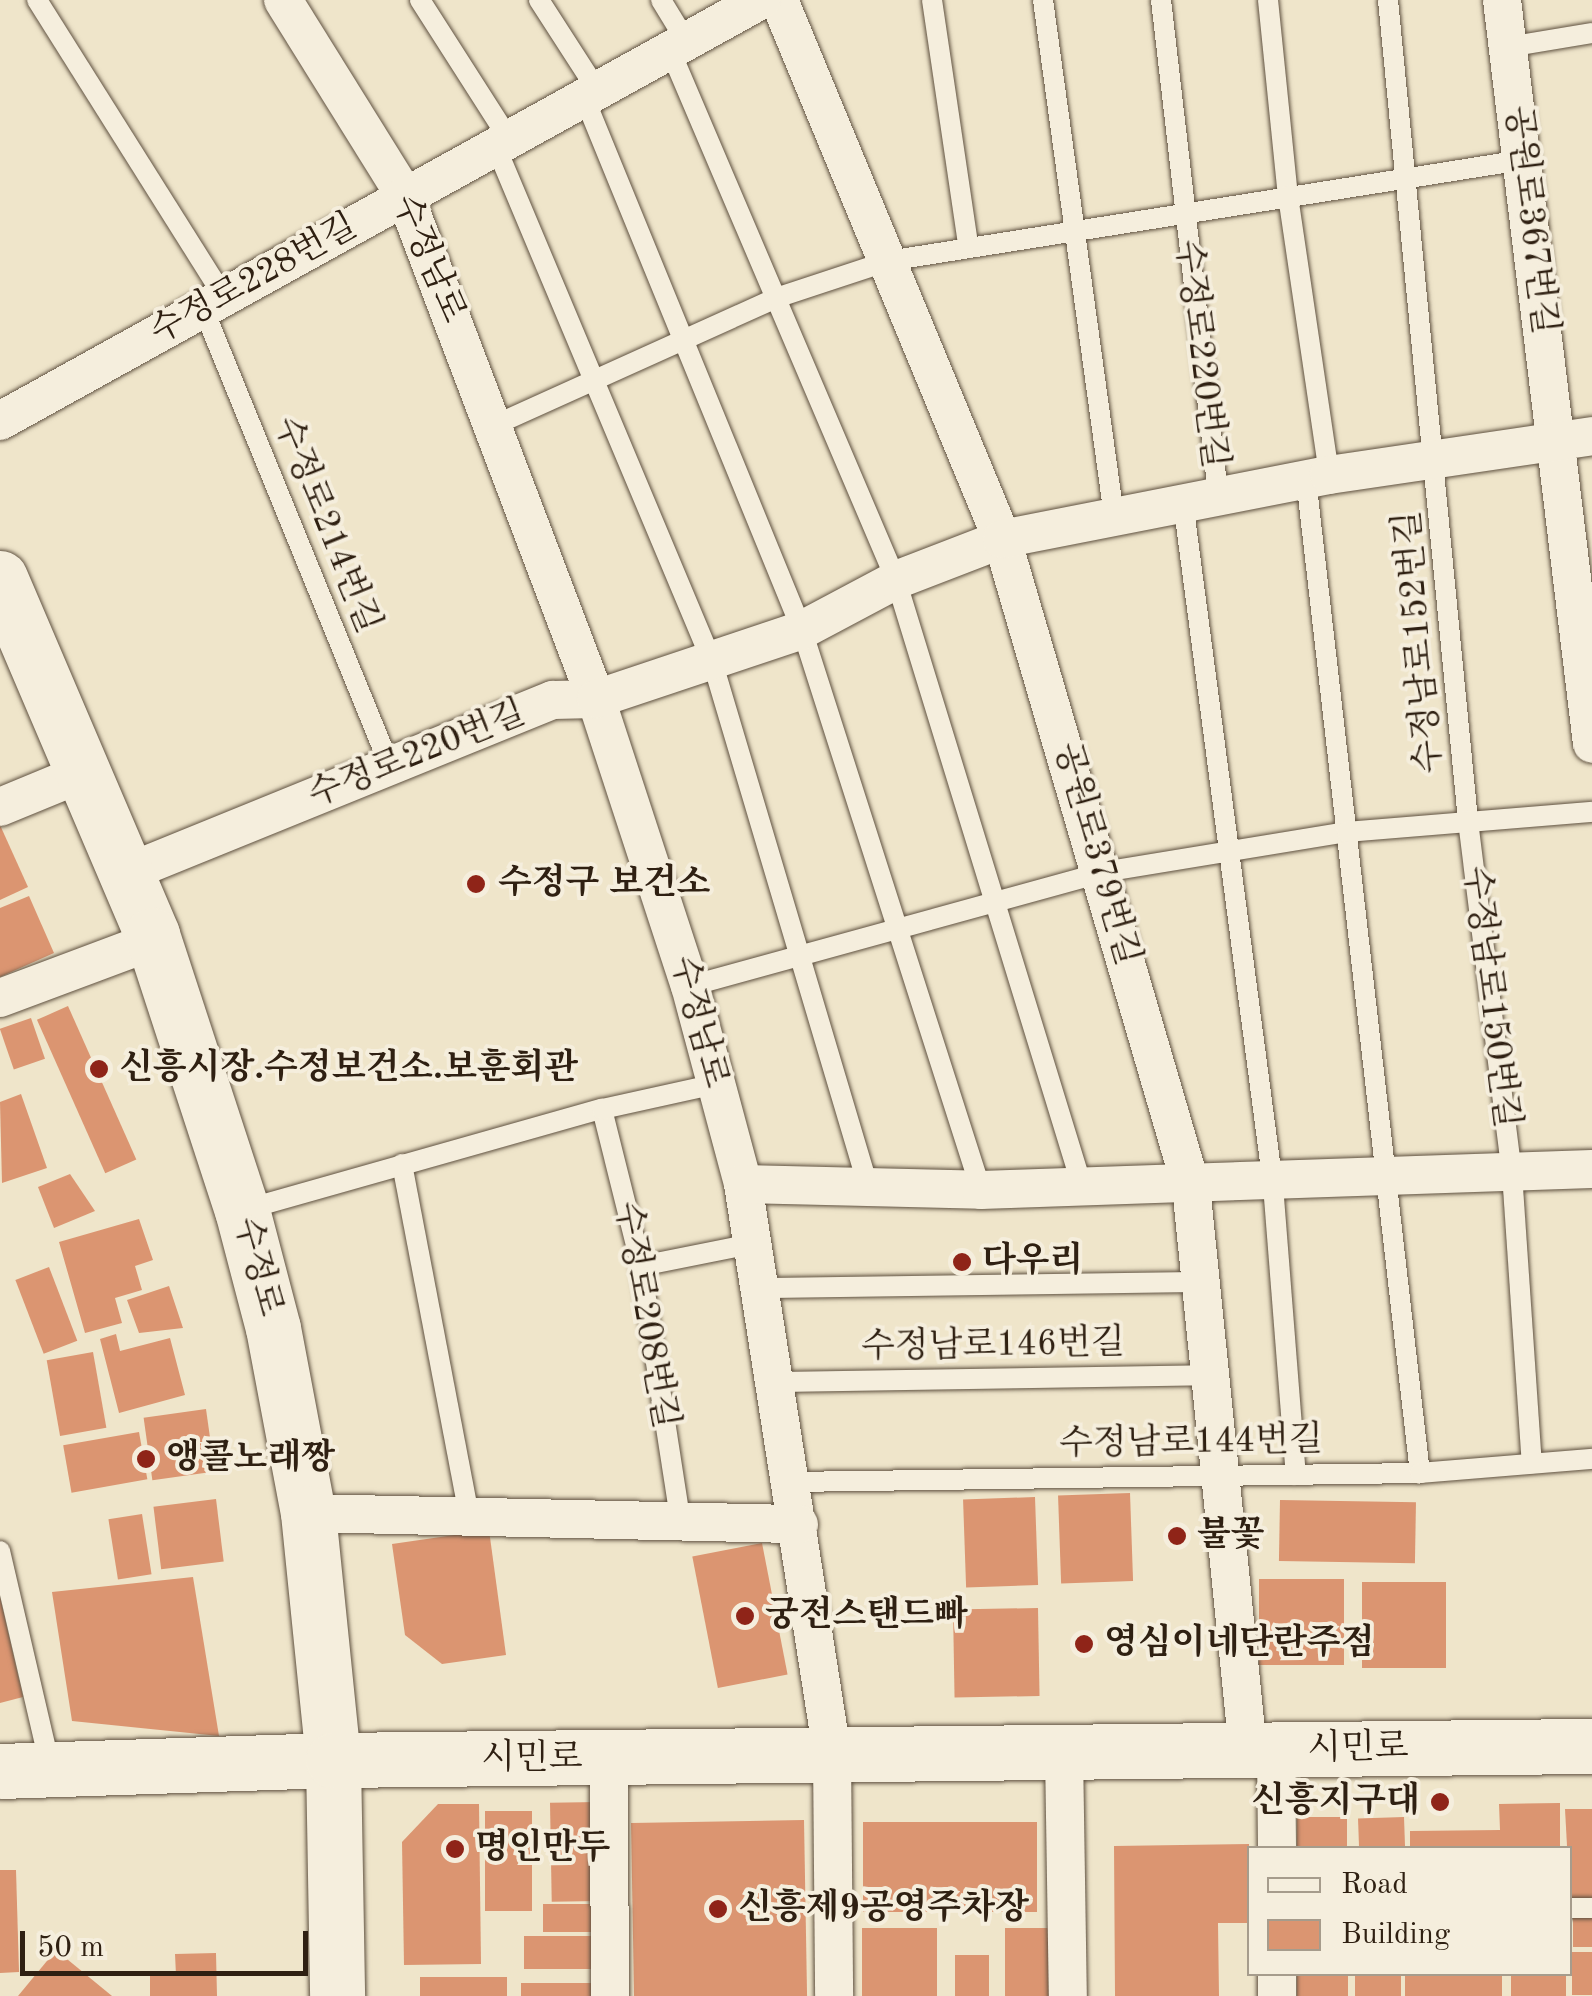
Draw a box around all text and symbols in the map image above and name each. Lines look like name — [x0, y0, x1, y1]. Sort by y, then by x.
street label: 공원로367번길 — [1495, 103, 1565, 337]
street label: 수정남로 — [382, 189, 474, 329]
street label: 수정로228번길 — [143, 206, 365, 354]
street label: 수정로220번길 — [1165, 237, 1235, 471]
street label: 수정로214번길 — [263, 411, 389, 639]
street label: 수정남로152번길 — [1388, 509, 1452, 775]
street label: 수정로220번길 — [303, 692, 531, 818]
street label: 공원로379번길 — [1044, 738, 1148, 970]
place label: 수정구 보건소 — [498, 863, 711, 905]
street label: 수정남로150번길 — [1453, 864, 1527, 1130]
marker: 수정구 보건소 — [463, 871, 489, 897]
street label: 수정남로 — [660, 951, 736, 1093]
place label: 신흥시장.수정보건소.보훈회관 — [119, 1048, 578, 1090]
marker: 신흥시장.수정보건소.보훈회관 — [88, 1058, 110, 1080]
street label: 수정로208번길 — [604, 1198, 686, 1432]
street label: 수정로 — [224, 1213, 290, 1321]
place label: 다우리 — [982, 1241, 1083, 1283]
marker: 다우리 — [951, 1251, 973, 1273]
street label: 수정남로146번길 — [861, 1323, 1125, 1369]
street label: 수정남로144번길 — [1059, 1420, 1323, 1466]
place label: 앵콜노래짱 — [166, 1438, 335, 1480]
marker: 앵콜노래짱 — [135, 1448, 157, 1470]
place label: 불꽃 — [1197, 1515, 1265, 1557]
marker: 불꽃 — [1166, 1525, 1188, 1547]
place label: 궁전스탠드빠 — [765, 1595, 968, 1637]
marker: 궁전스탠드빠 — [734, 1605, 756, 1627]
place label: 영심이네단란주점 — [1104, 1623, 1374, 1665]
marker: 영심이네단란주점 — [1073, 1633, 1095, 1655]
street label: 시민로 — [1307, 1727, 1409, 1771]
street label: 시민로 — [481, 1738, 583, 1780]
place label: 신흥지구대 — [1251, 1781, 1420, 1823]
marker: 신흥지구대 — [1429, 1791, 1451, 1813]
place label: 명인만두 — [475, 1828, 610, 1870]
marker: 명인만두 — [444, 1838, 466, 1860]
legend — [1247, 1846, 1572, 1976]
text: Road — [1341, 1870, 1408, 1900]
place label: 신흥제9공영주차장 — [738, 1888, 1029, 1930]
marker: 신흥제9공영주차장 — [707, 1898, 729, 1920]
scale bar — [25, 1911, 312, 1973]
text: Building — [1341, 1920, 1450, 1950]
text: 50 m — [37, 1933, 104, 1963]

